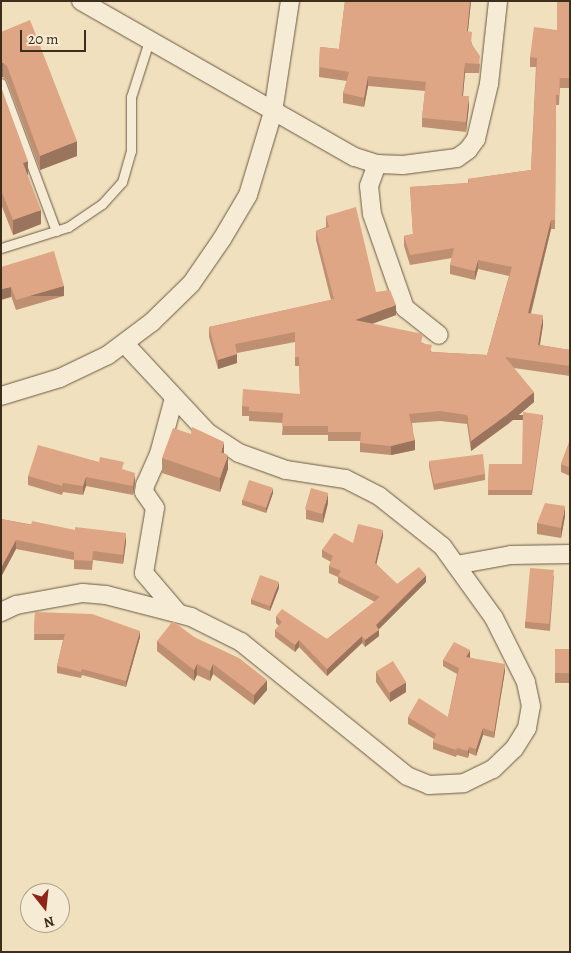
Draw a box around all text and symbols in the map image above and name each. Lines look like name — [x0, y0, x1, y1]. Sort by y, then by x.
scale bar — [22, 20, 89, 52]
text: 20 m — [28, 29, 59, 49]
north arrow — [20, 883, 70, 933]
text: N — [41, 911, 57, 932]

